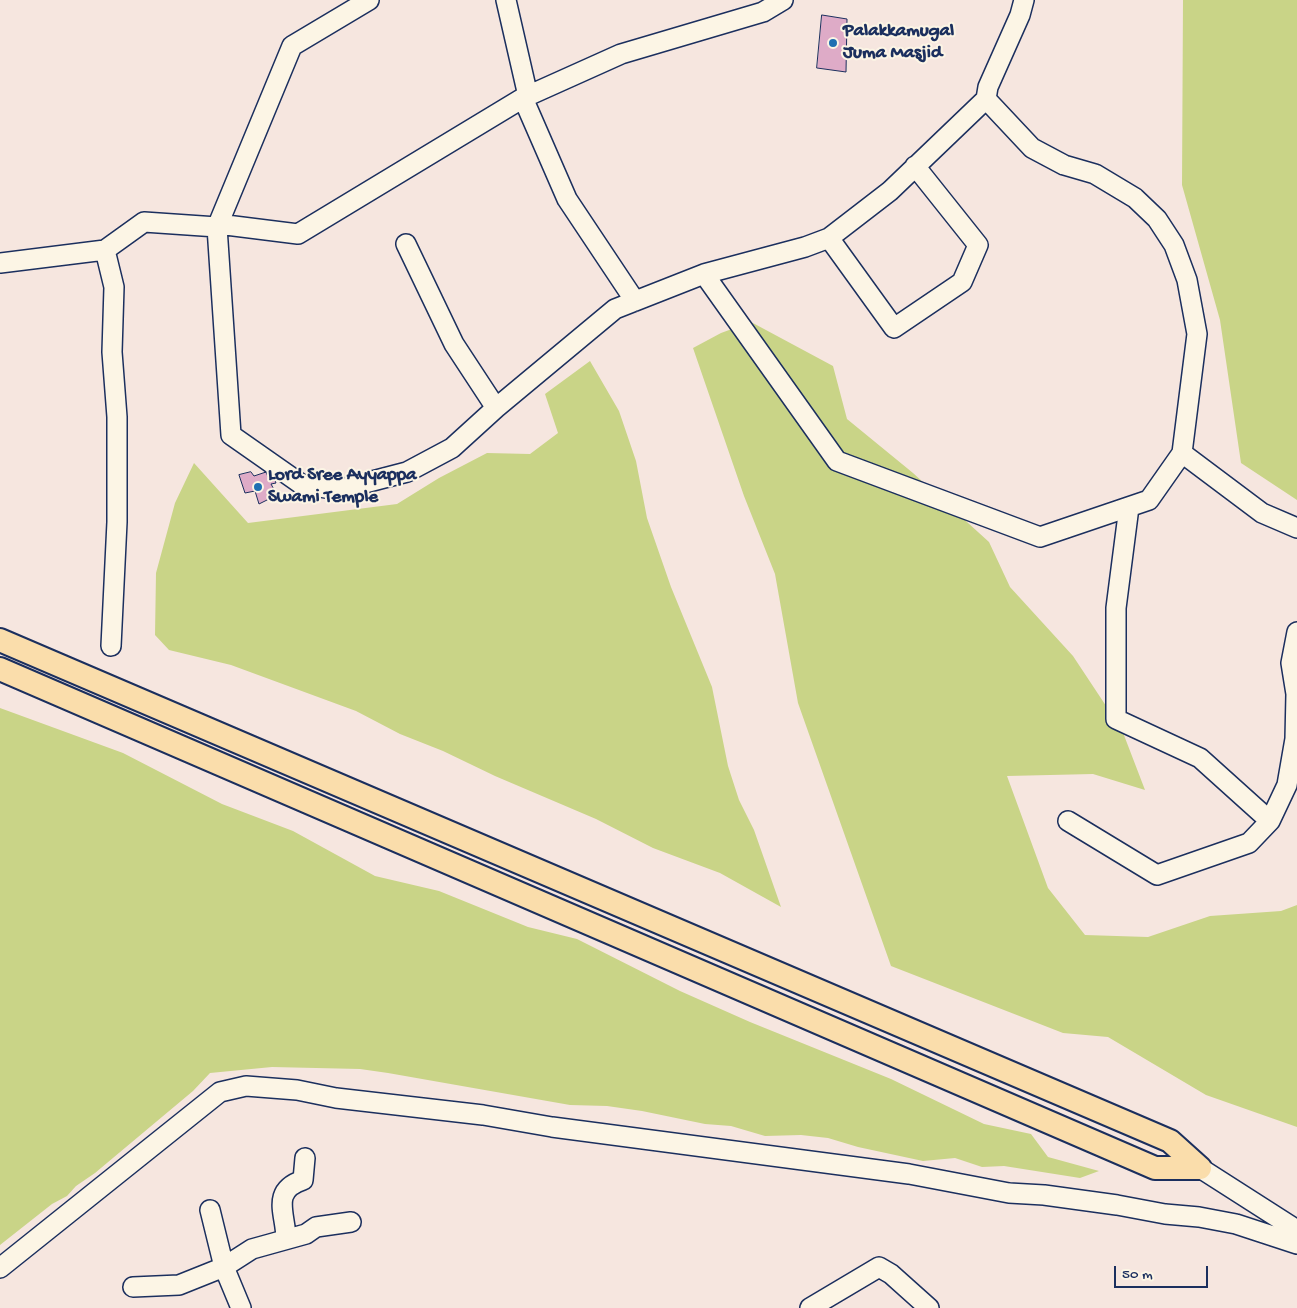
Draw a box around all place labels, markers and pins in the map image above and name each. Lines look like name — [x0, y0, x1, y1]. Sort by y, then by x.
place label: Palakkamugal Juma Masjid — [843, 21, 954, 65]
marker: Palakkamugal Juma Masjid — [827, 37, 839, 49]
place label: Lord Sree Ayyappa Swami Temple — [268, 465, 417, 509]
marker: Lord Sree Ayyappa Swami Temple — [252, 481, 264, 493]

